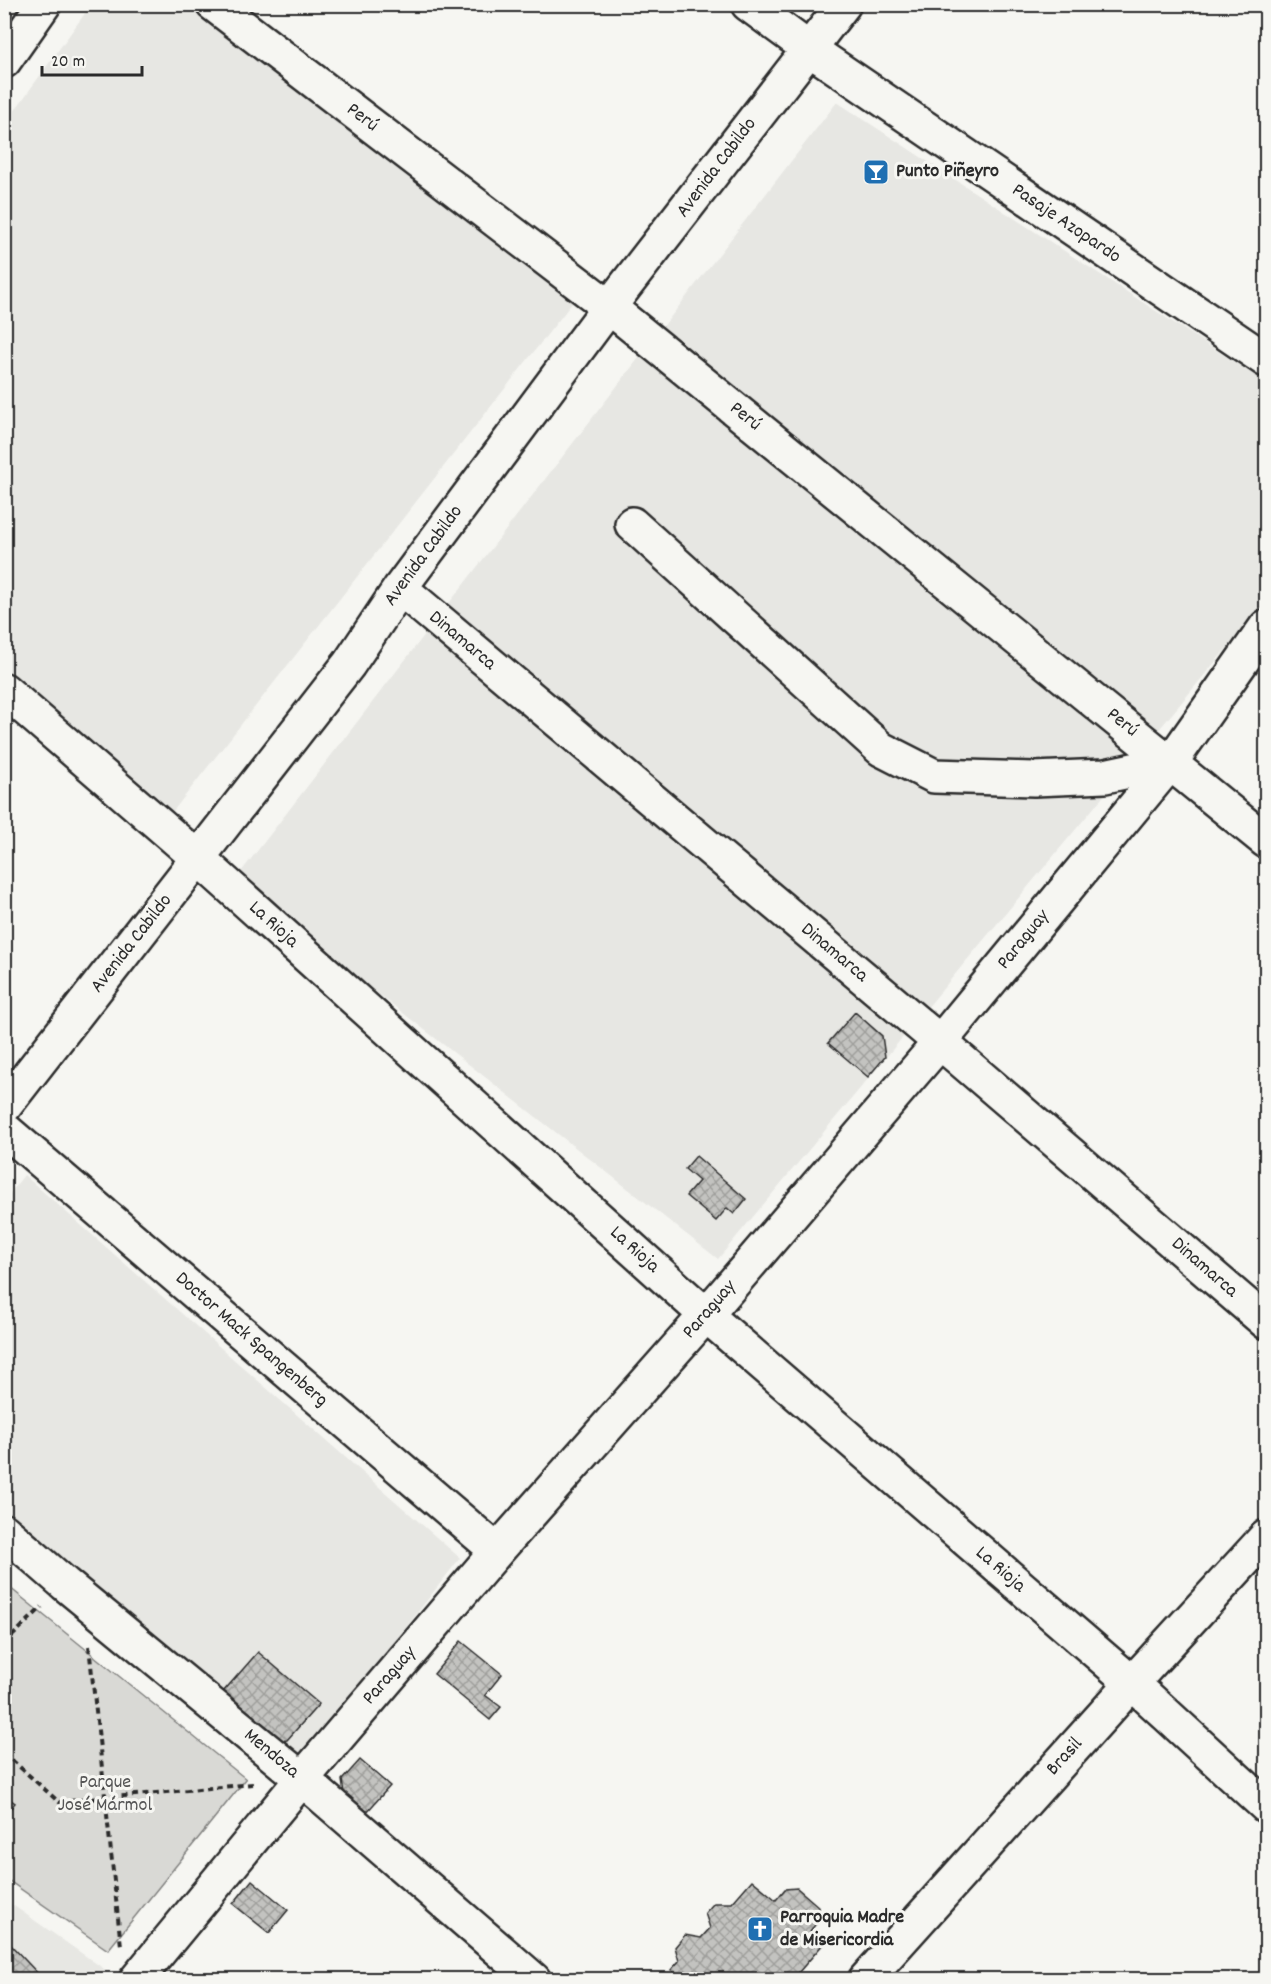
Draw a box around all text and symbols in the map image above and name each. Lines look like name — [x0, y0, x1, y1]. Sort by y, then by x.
scale bar — [42, 39, 142, 77]
text: 20 m — [51, 50, 85, 75]
street label: Perú — [340, 97, 384, 139]
street label: Avenida Cabildo — [670, 112, 764, 224]
bar icon: Punto Piñeyro — [861, 157, 891, 187]
place label: Punto Piñeyro — [896, 158, 999, 186]
street label: Pasaje Azopardo — [1006, 177, 1126, 271]
street label: Perú — [723, 395, 767, 439]
street label: Avenida Cabildo — [378, 500, 470, 612]
street label: Dinamarca — [422, 604, 502, 678]
street label: Perú — [1100, 701, 1144, 745]
street label: Avenida Cabildo — [84, 888, 180, 999]
street label: La Rioja — [242, 895, 305, 956]
street label: Paraguay — [991, 903, 1058, 976]
street label: Dinamarca — [794, 916, 874, 990]
street label: La Rioja — [603, 1220, 666, 1281]
street label: Dinamarca — [1164, 1231, 1244, 1305]
street label: Doctor Mack Spangenberg — [168, 1266, 334, 1414]
street label: Paraguay — [676, 1274, 744, 1346]
street label: La Rioja — [969, 1540, 1032, 1600]
street label: Paraguay — [356, 1640, 424, 1712]
street label: Mendoza — [237, 1722, 305, 1786]
street label: Brasil — [1040, 1731, 1090, 1782]
park label: Parque José Mármol — [58, 1769, 152, 1820]
place label: Parroquia Madre de Misericordia — [780, 1904, 904, 1955]
church icon: Parroquia Madre de Misericordia — [745, 1914, 775, 1944]

